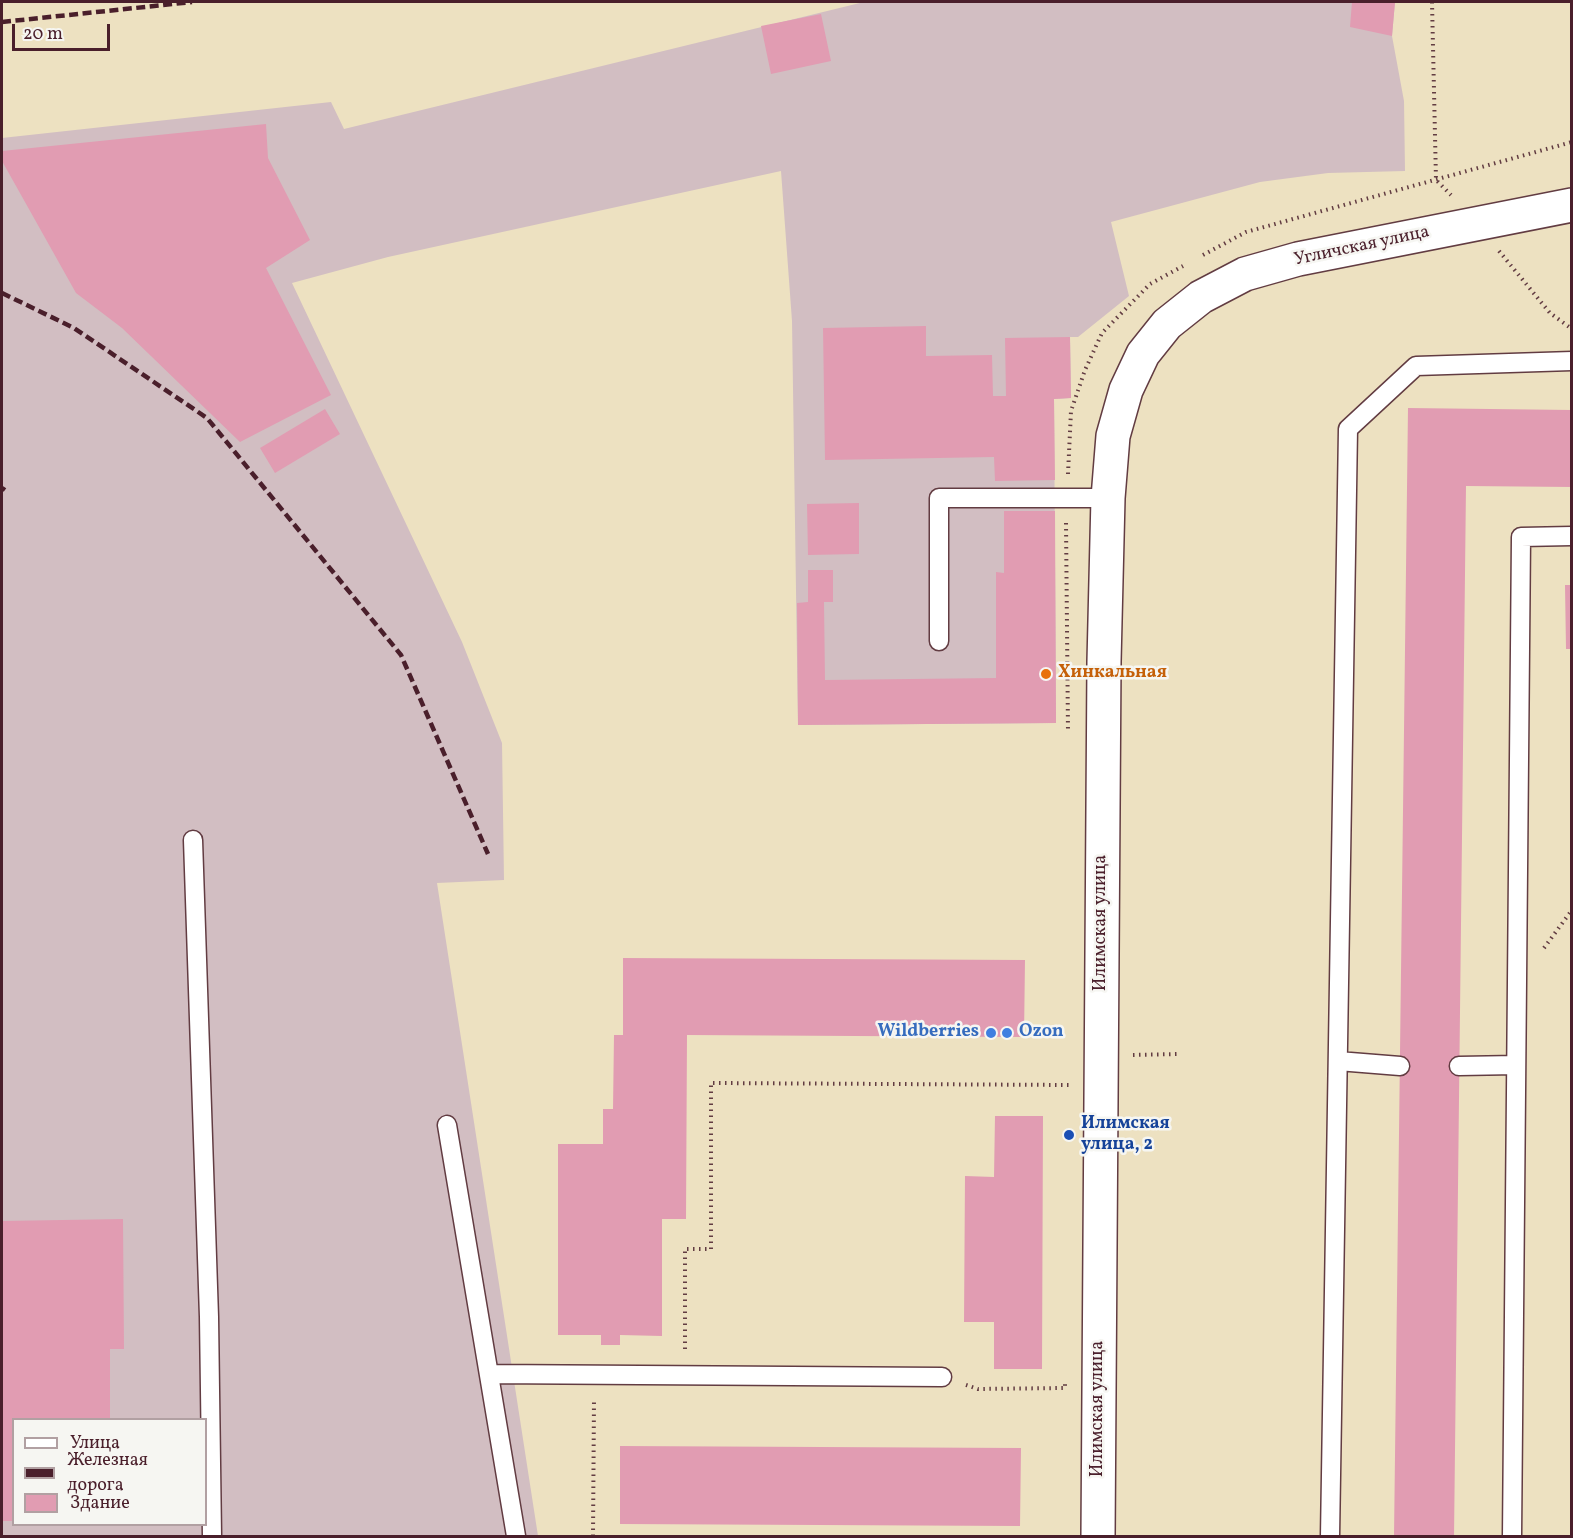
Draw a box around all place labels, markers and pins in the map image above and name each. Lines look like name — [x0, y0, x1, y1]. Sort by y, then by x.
place label: Хинкальная — [1058, 663, 1167, 685]
marker: Хинкальная — [1039, 667, 1053, 681]
place label: Wildberries — [878, 1022, 979, 1044]
place label: Ozon — [1019, 1022, 1064, 1044]
marker: Wildberries — [984, 1026, 998, 1040]
marker: Ozon — [1000, 1026, 1014, 1040]
place label: Илимская улица, 2 — [1081, 1114, 1170, 1156]
marker: Илимская улица, 2 — [1062, 1128, 1076, 1142]

